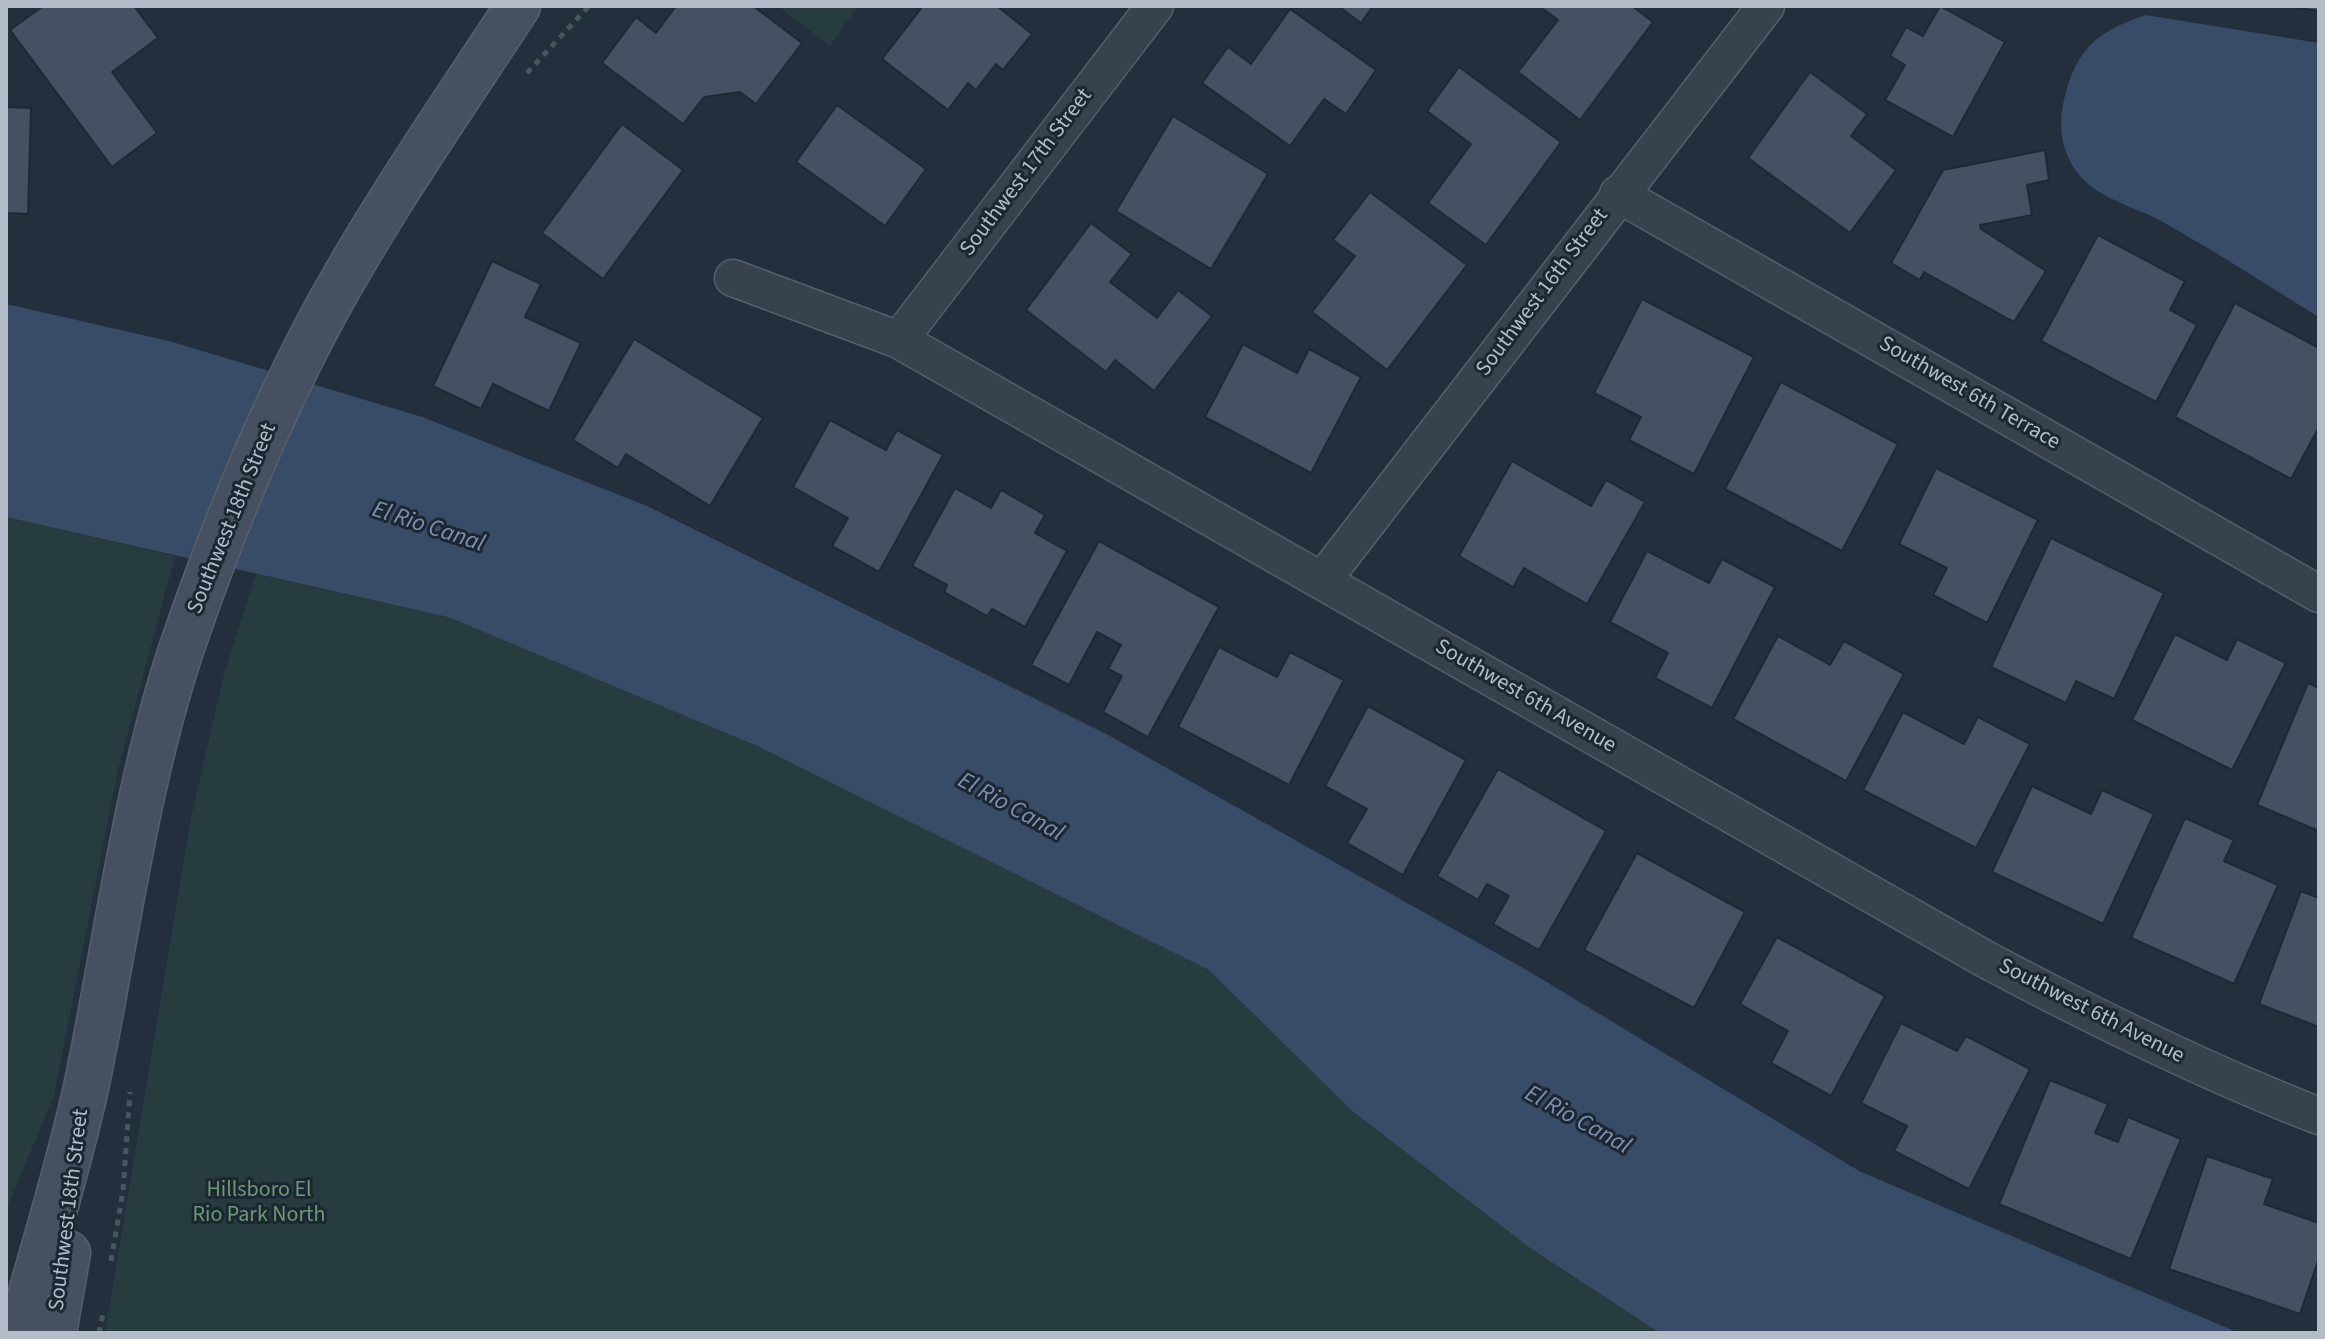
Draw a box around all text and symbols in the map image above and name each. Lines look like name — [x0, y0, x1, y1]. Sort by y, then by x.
street label: Southwest 17th Street — [955, 84, 1099, 262]
street label: Southwest 16th Street — [1471, 204, 1615, 382]
street label: Southwest 6th Terrace — [1874, 331, 2064, 457]
street label: Southwest 18th Street — [183, 420, 283, 618]
water label: El Rio Canal — [368, 496, 488, 560]
street label: Southwest 6th Avenue — [1430, 634, 1620, 760]
water label: El Rio Canal — [952, 767, 1068, 849]
street label: Southwest 6th Avenue — [1994, 954, 2188, 1070]
water label: El Rio Canal — [1519, 1080, 1635, 1162]
street label: Southwest 18th Street — [45, 1108, 95, 1312]
park label: Hillsboro El Rio Park North — [193, 1178, 325, 1230]

